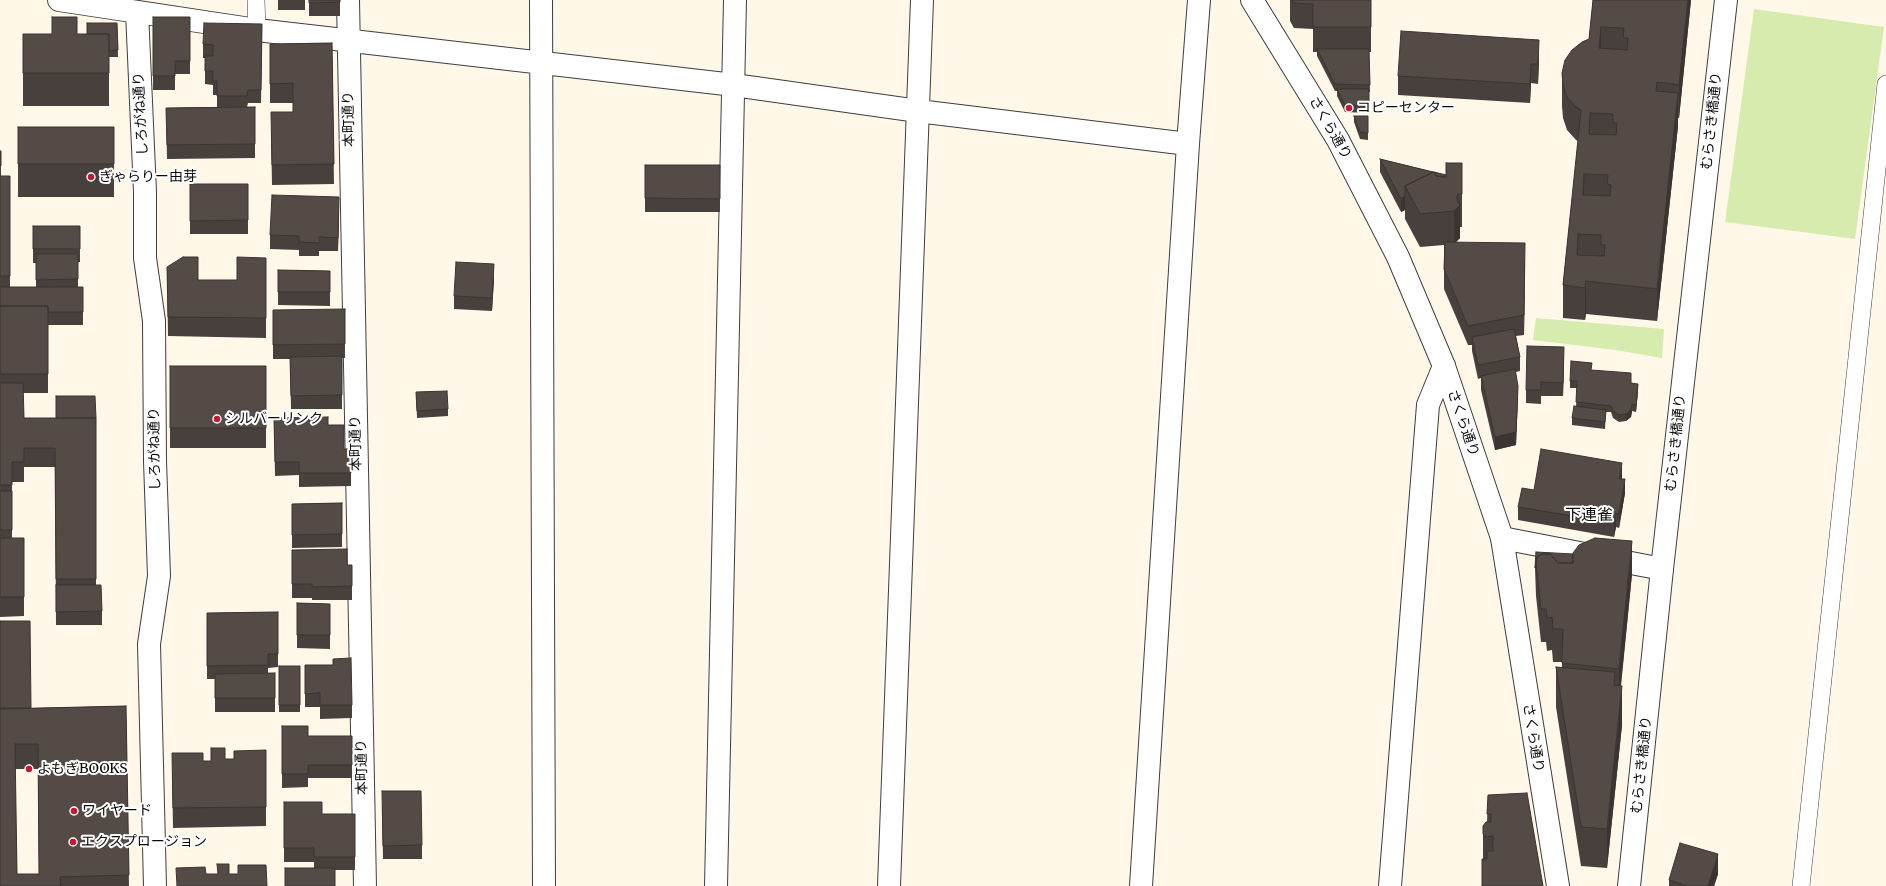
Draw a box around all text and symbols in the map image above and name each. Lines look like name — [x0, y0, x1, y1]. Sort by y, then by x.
street label: むらさき橋通り — [1699, 71, 1725, 171]
street label: しろがね通り — [130, 72, 152, 156]
street label: 本町通り — [340, 91, 358, 147]
street label: さくら通り — [1305, 93, 1355, 163]
place label: コピーセンター — [1357, 100, 1455, 116]
marker: コピーセンター — [1344, 103, 1354, 113]
place label: ぎゃらりー由芽 — [99, 169, 197, 185]
marker: ぎゃらりー由芽 — [86, 172, 96, 182]
street label: さくら通り — [1444, 387, 1482, 459]
street label: むらさき橋通り — [1663, 393, 1689, 493]
street label: しろがね通り — [146, 407, 164, 491]
place label: シルバーリンク — [225, 411, 323, 427]
marker: シルバーリンク — [212, 414, 222, 424]
street label: 本町通り — [347, 415, 365, 471]
district label: 下連雀 — [1565, 505, 1613, 525]
street label: さくら通り — [1519, 702, 1547, 774]
street label: むらさき橋通り — [1629, 715, 1655, 815]
street label: 本町通り — [353, 739, 371, 795]
place label: よもぎBOOKS — [37, 761, 128, 777]
marker: よもぎBOOKS — [24, 764, 34, 774]
place label: ワイヤード — [82, 803, 152, 819]
marker: ワイヤード — [69, 806, 79, 816]
place label: エクスプロージョン — [81, 834, 207, 850]
marker: エクスプロージョン — [68, 837, 78, 847]

